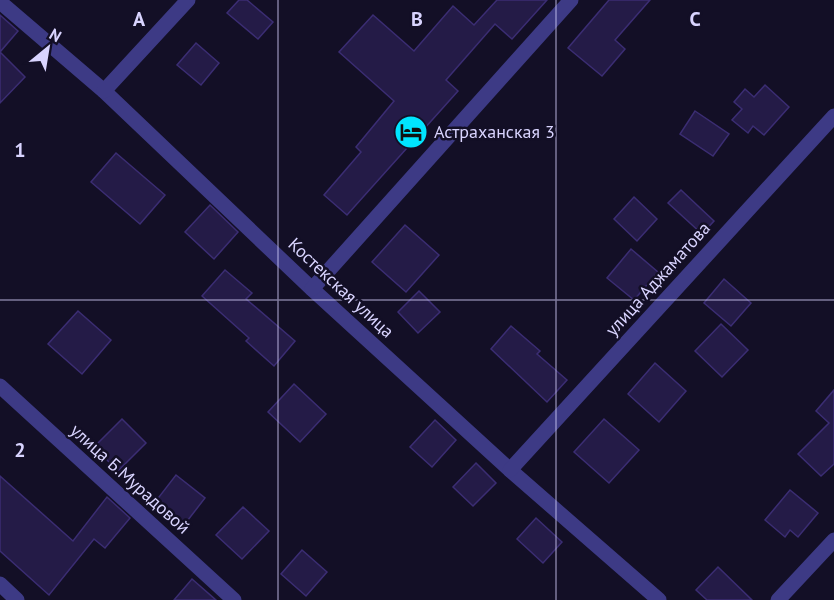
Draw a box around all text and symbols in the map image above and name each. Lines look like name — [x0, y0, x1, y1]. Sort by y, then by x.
text: A — [133, 6, 146, 32]
text: B — [411, 6, 423, 32]
text: C — [689, 6, 701, 32]
north arrow — [18, 18, 78, 78]
text: N — [46, 24, 65, 46]
hotel icon: Астраханская 3 — [393, 114, 429, 150]
place label: Астраханская 3 — [434, 120, 555, 143]
text: 1 — [14, 137, 26, 163]
street label: улица Аджаматова — [600, 217, 715, 341]
street label: Костекская улица — [284, 233, 399, 343]
street label: улица Б.Мурадовой — [66, 419, 195, 539]
text: 2 — [14, 437, 26, 463]

